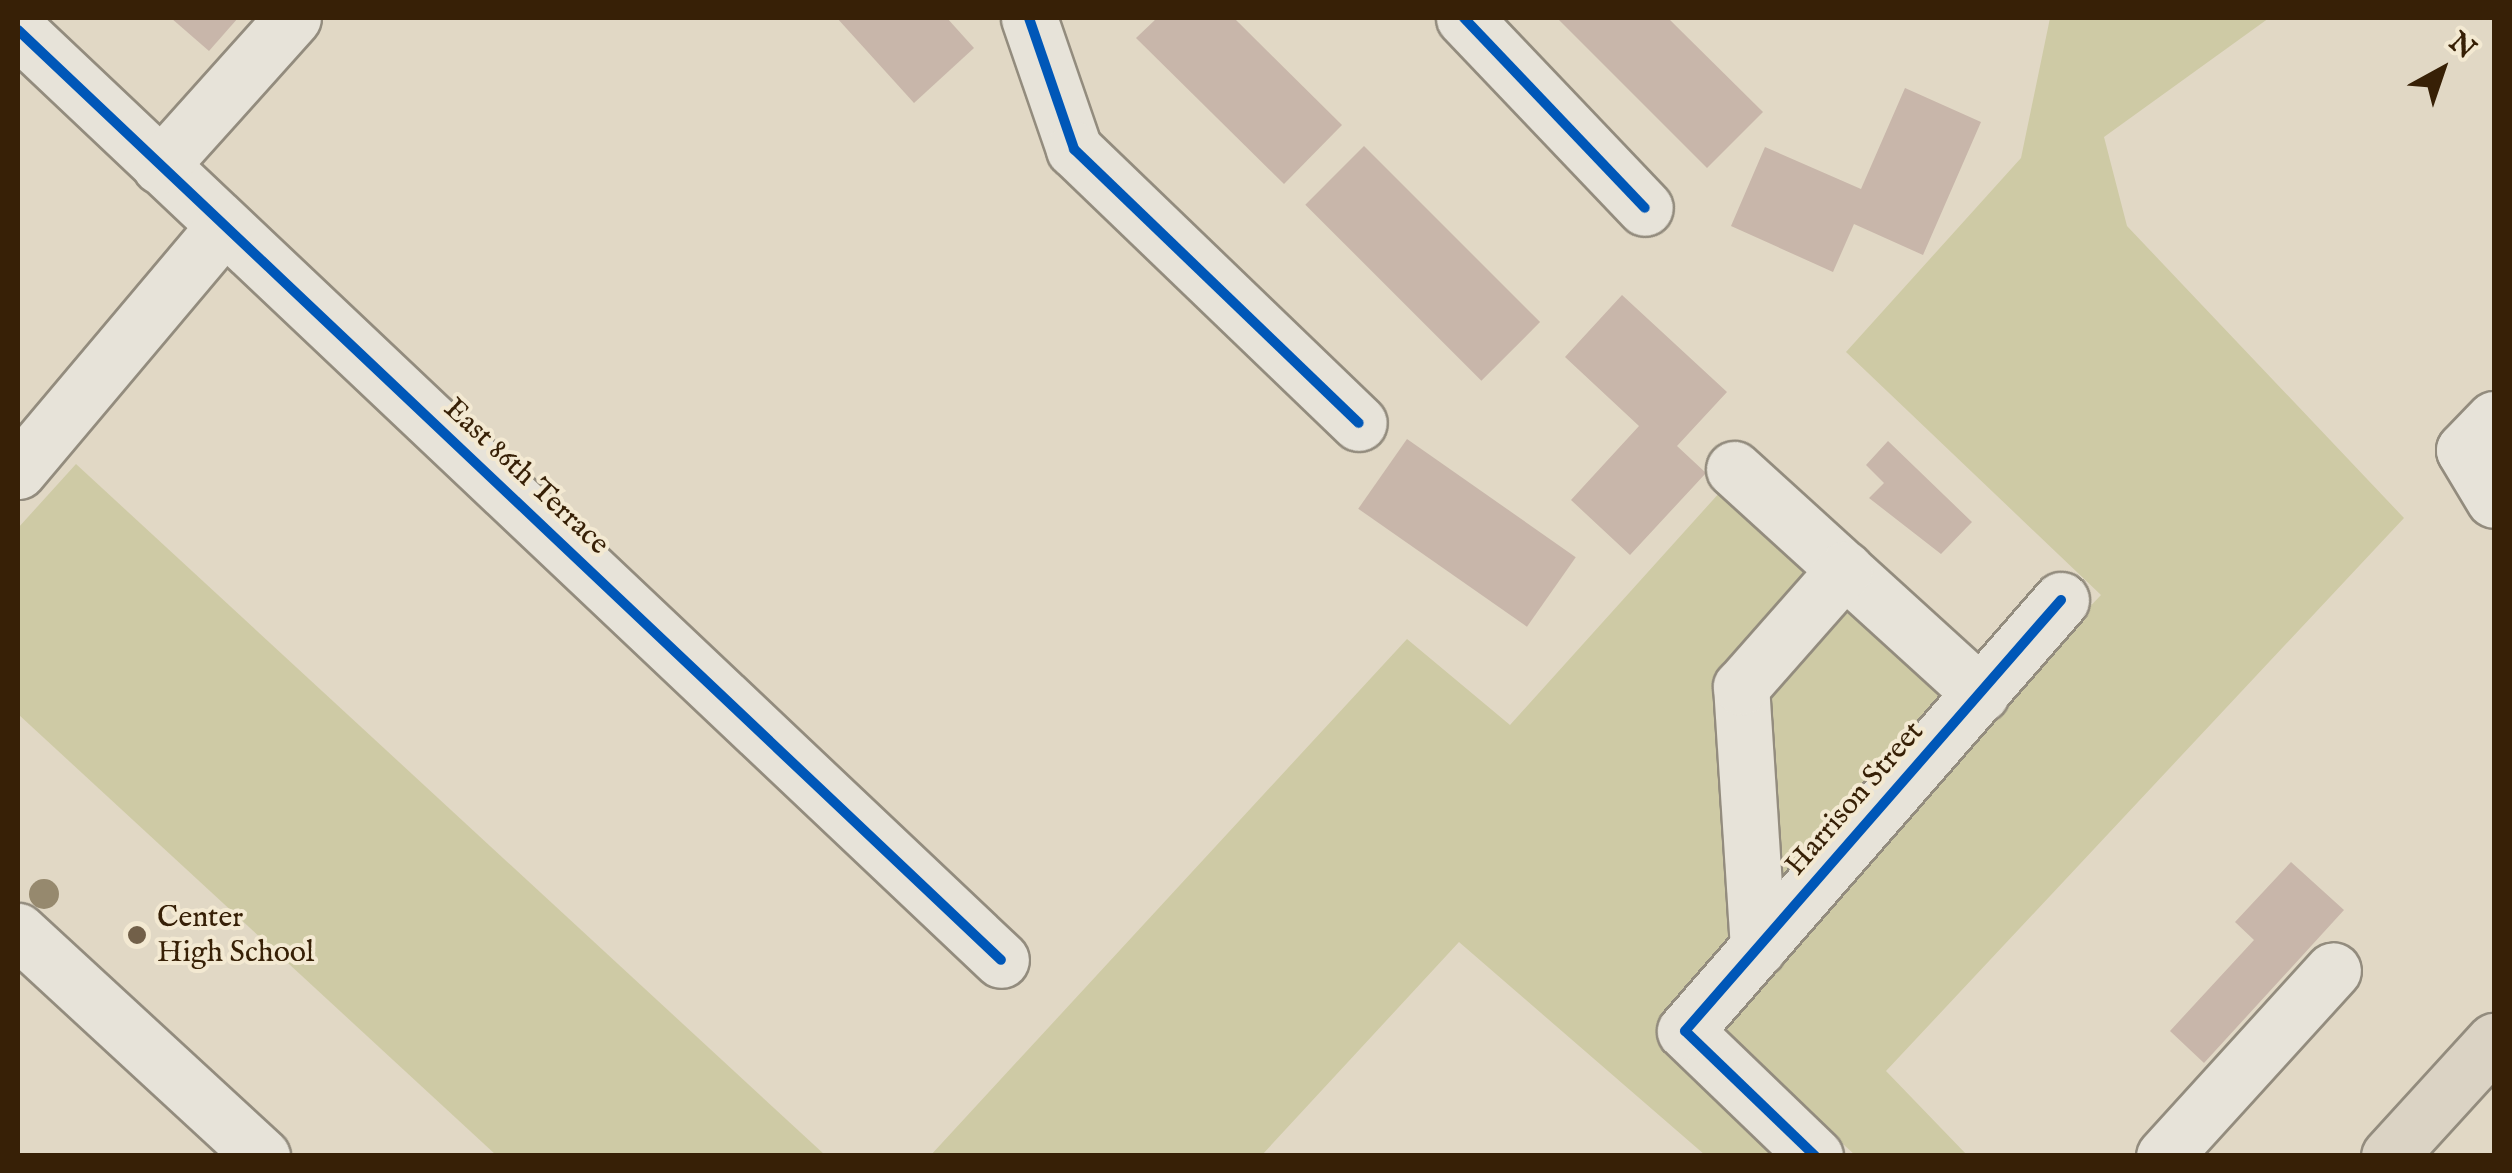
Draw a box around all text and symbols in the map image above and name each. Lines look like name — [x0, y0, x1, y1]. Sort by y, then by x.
north arrow — [2392, 20, 2492, 120]
text: N — [2441, 25, 2482, 68]
street label: East 86th Terrace — [436, 391, 616, 563]
street label: Harrison Street — [1778, 715, 1932, 883]
place label: Center High School — [157, 900, 314, 970]
marker: Center High School — [126, 924, 148, 946]

